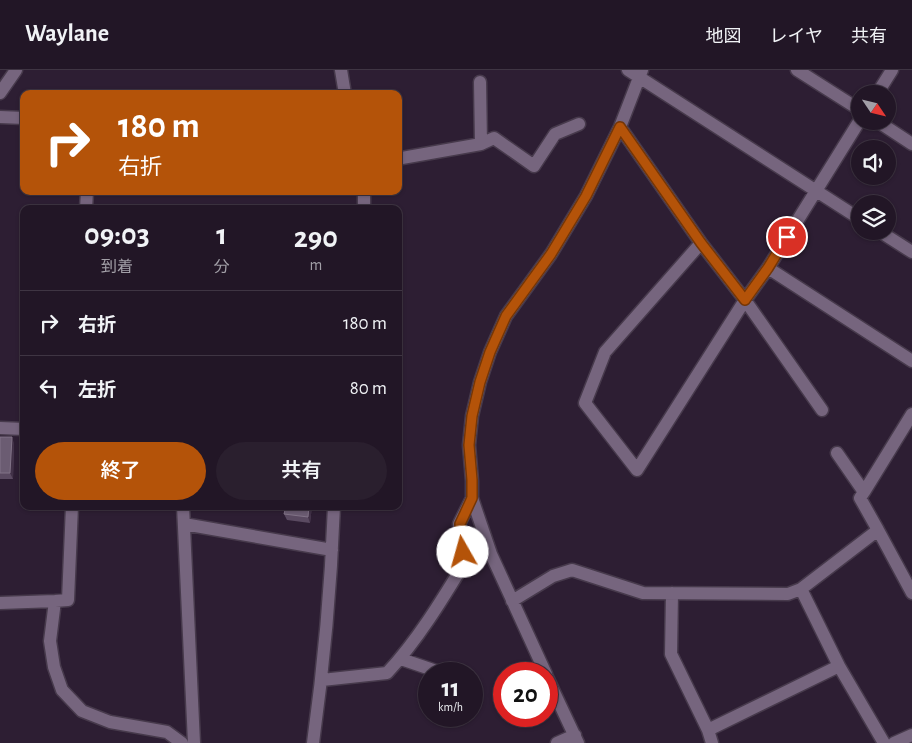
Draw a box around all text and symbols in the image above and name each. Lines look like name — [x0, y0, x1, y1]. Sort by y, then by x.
text: Waylane — [25, 22, 109, 46]
text: 地図 — [706, 28, 742, 46]
text: レイヤ — [770, 28, 823, 46]
text: 共有 — [851, 28, 887, 46]
north arrow — [851, 85, 896, 130]
map controls — [851, 85, 896, 240]
text: 180 m — [118, 109, 200, 144]
icon: right — [35, 110, 100, 175]
button: sound — [851, 140, 896, 185]
text: 右折 — [118, 156, 162, 178]
button: layers — [851, 195, 896, 240]
pin — [766, 216, 808, 258]
text: 09:03 — [84, 220, 150, 250]
text: 1 — [216, 220, 227, 250]
text: 290 — [294, 223, 338, 253]
icon: arrive — [773, 223, 801, 251]
text: m — [309, 257, 322, 273]
text: 到着 — [101, 259, 133, 275]
text: 分 — [214, 259, 230, 275]
icon: right — [35, 309, 63, 337]
text: 180 m — [343, 314, 387, 333]
text: 右折 — [78, 316, 116, 335]
icon: left — [35, 374, 63, 402]
text: 80 m — [350, 379, 387, 398]
text: 左折 — [78, 381, 116, 400]
button: 終了 — [35, 442, 206, 500]
button: 共有 — [216, 442, 387, 500]
position arrow — [436, 525, 488, 577]
speed limit sign: 20 — [493, 662, 558, 727]
text: 11 — [441, 676, 460, 701]
text: km/h — [438, 701, 463, 713]

